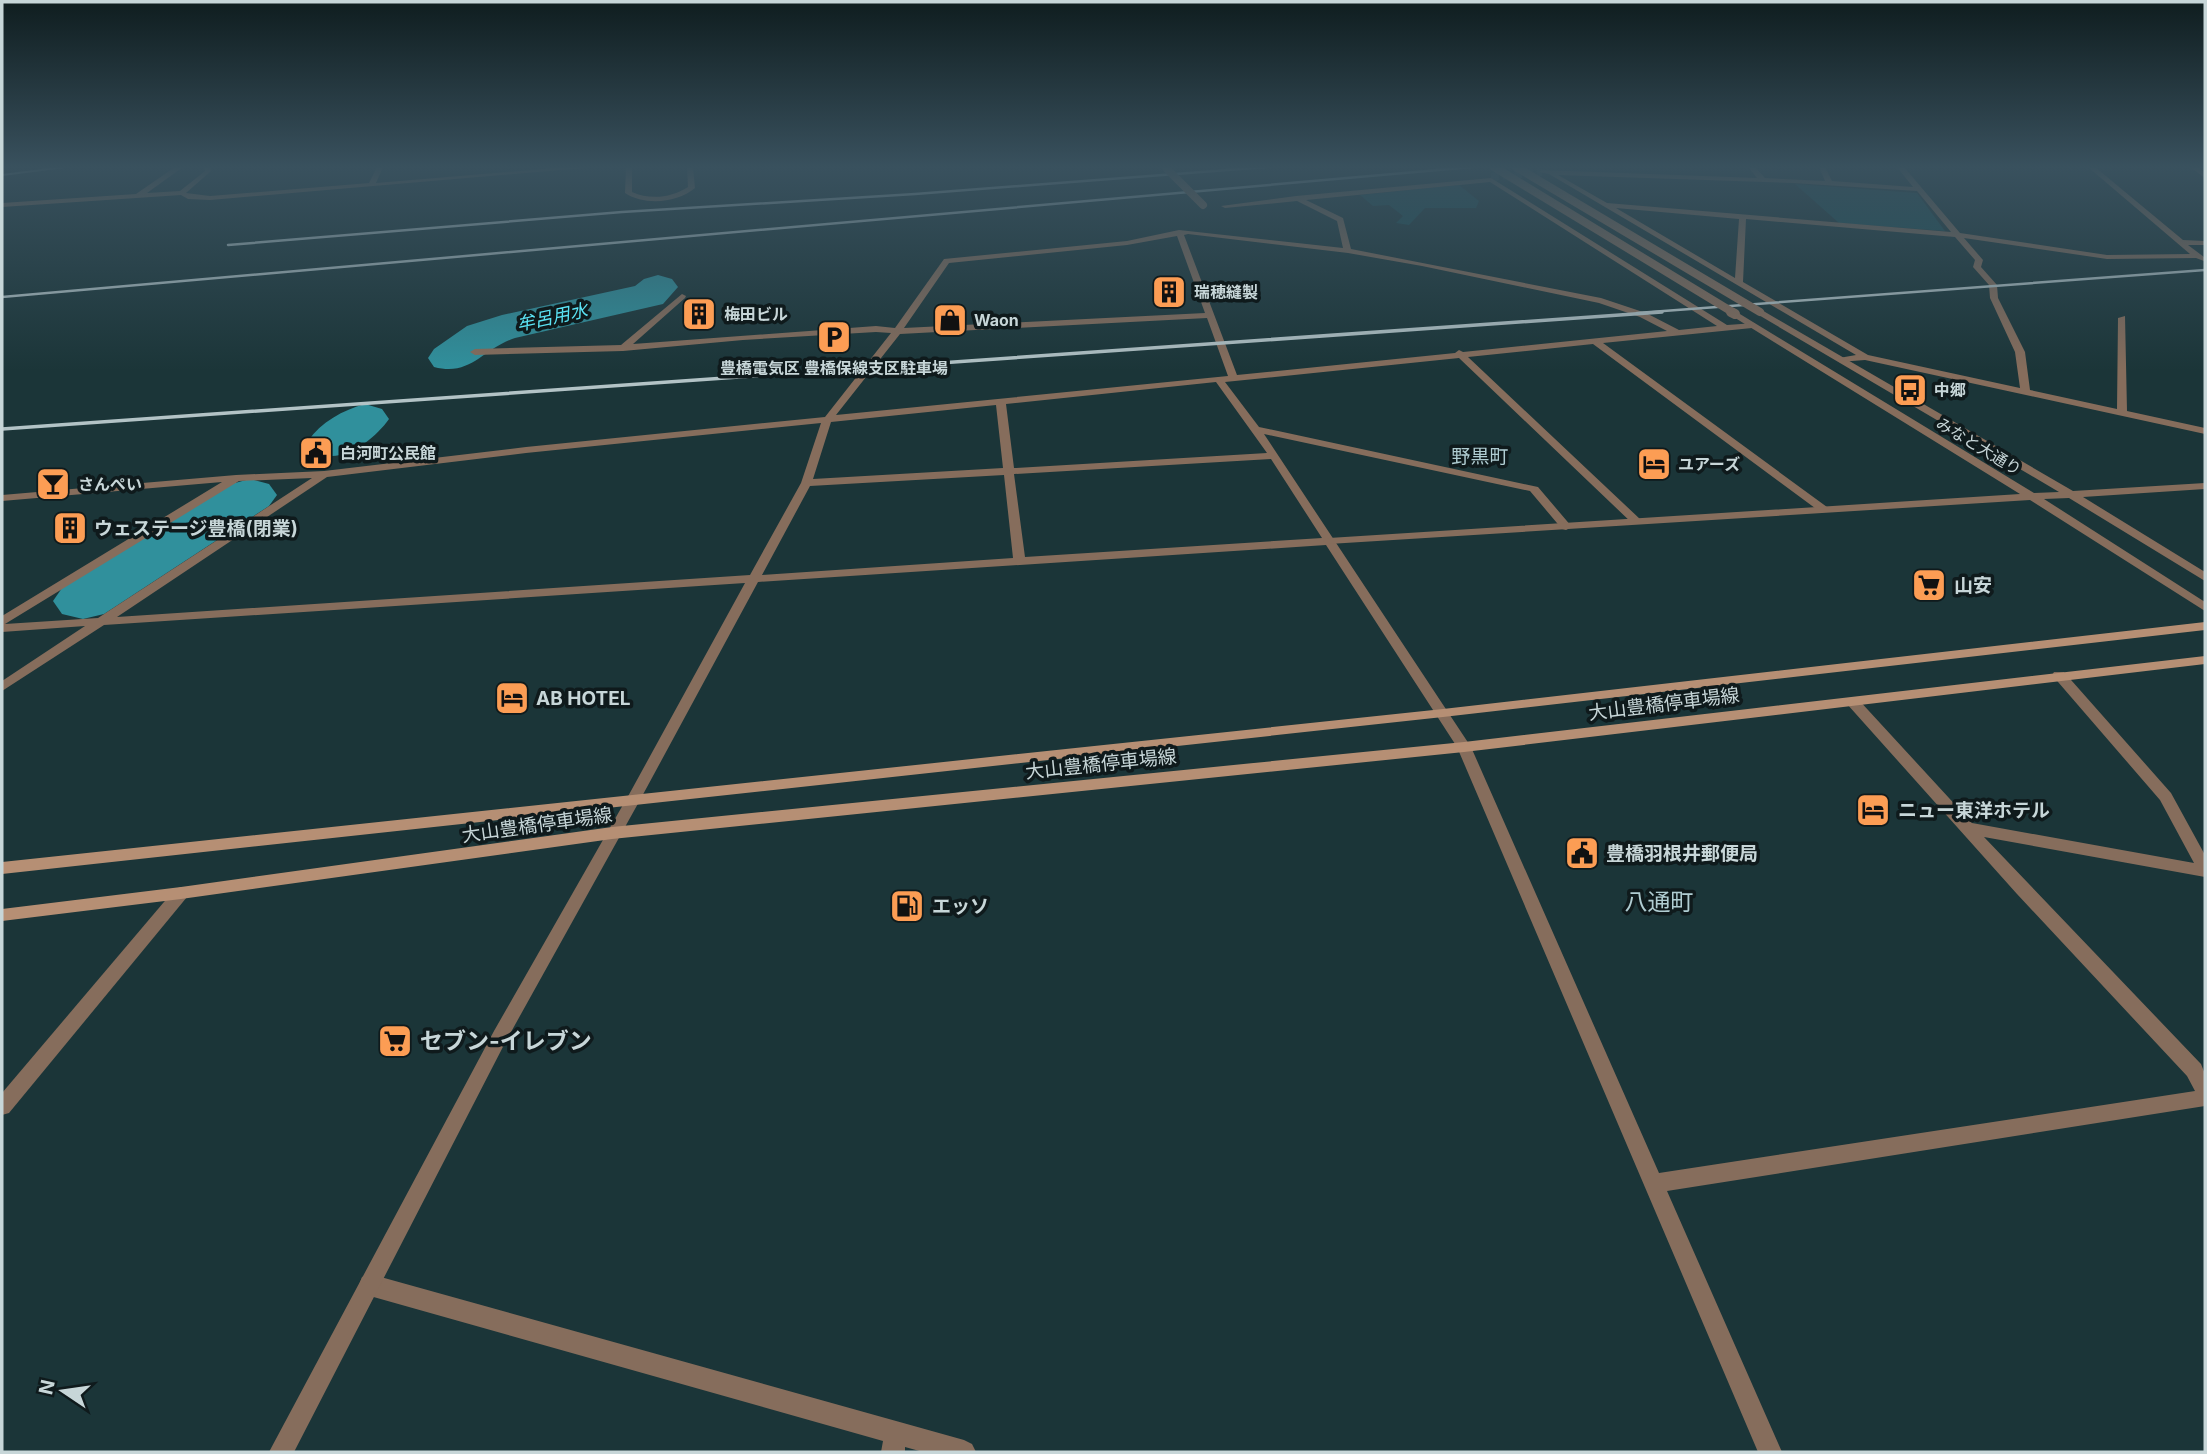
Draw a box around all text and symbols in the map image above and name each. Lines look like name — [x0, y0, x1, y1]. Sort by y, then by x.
building icon: 瑞穂縫製 — [1150, 273, 1188, 311]
place label: 瑞穂縫製 — [1194, 282, 1258, 302]
building icon: 梅田ビル — [680, 295, 718, 333]
water label: 牟呂用水 — [515, 299, 591, 335]
shop icon: Waon — [931, 301, 969, 339]
place label: 梅田ビル — [724, 304, 788, 324]
place label: Waon — [974, 310, 1019, 330]
parking icon: 豊橋電気区 豊橋保線支区駐車場 — [815, 318, 853, 356]
place label: 豊橋電気区 豊橋保線支区駐車場 — [720, 358, 948, 378]
bus stop icon: 中郷 — [1891, 371, 1929, 409]
place label: 中郷 — [1934, 380, 1966, 400]
street label: みなと大通り — [1933, 413, 2025, 479]
public building icon: 白河町公民館 — [297, 434, 335, 472]
place label: 白河町公民館 — [340, 443, 436, 463]
district label: 野黒町 — [1451, 445, 1509, 468]
hotel icon: ユアーズ — [1635, 445, 1673, 483]
place label: ユアーズ — [1678, 454, 1740, 474]
bar icon: さんぺい — [34, 465, 72, 503]
place label: さんぺい — [78, 474, 142, 494]
building icon: ウェステージ豊橋(閉業) — [51, 509, 89, 547]
place label: ウェステージ豊橋(閉業) — [94, 517, 298, 540]
supermarket icon: 山安 — [1910, 566, 1948, 604]
place label: 山安 — [1954, 574, 1992, 597]
hotel icon: AB HOTEL — [493, 679, 531, 717]
street label: 大山豊橋停車場線 — [1587, 683, 1741, 725]
place label: AB HOTEL — [536, 687, 631, 710]
street label: 大山豊橋停車場線 — [1024, 745, 1178, 783]
hotel icon: ニュー東洋ホテル — [1854, 791, 1892, 829]
place label: ニュー東洋ホテル — [1898, 799, 2050, 822]
street label: 大山豊橋停車場線 — [460, 803, 614, 847]
public building icon: 豊橋羽根井郵便局 — [1563, 834, 1601, 872]
place label: 豊橋羽根井郵便局 — [1606, 842, 1758, 865]
fuel station icon: エッソ — [888, 887, 926, 925]
district label: 八通町 — [1625, 888, 1694, 916]
place label: エッソ — [932, 895, 989, 918]
supermarket icon: セブン-イレブン — [376, 1022, 414, 1060]
place label: セブン-イレブン — [420, 1027, 592, 1055]
north arrow — [28, 1356, 98, 1426]
text: N — [34, 1378, 60, 1397]

